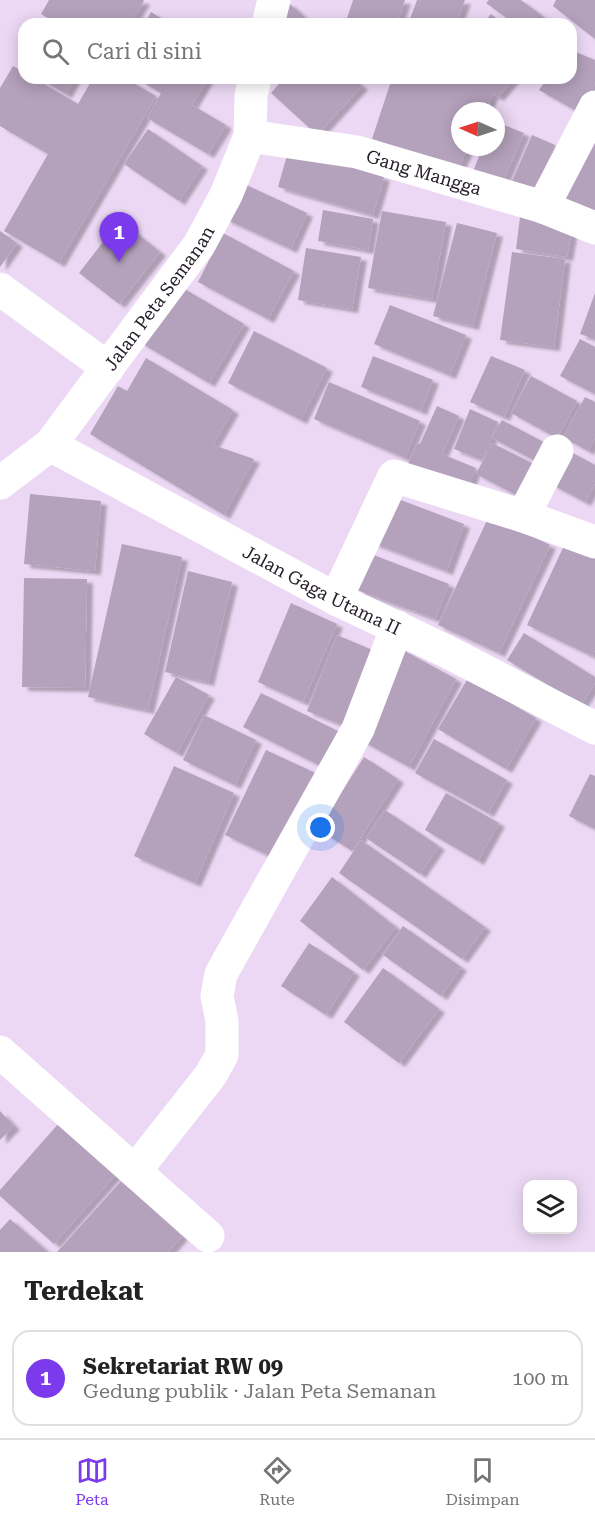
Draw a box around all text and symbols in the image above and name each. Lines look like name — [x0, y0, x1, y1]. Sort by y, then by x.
search box — [18, 18, 577, 84]
icon: search — [39, 35, 72, 68]
text: Cari di sini — [87, 39, 202, 64]
north arrow — [451, 102, 505, 156]
street label: Gang Mangga — [364, 145, 484, 199]
pin: 1 — [100, 212, 138, 262]
street label: Jalan Peta Semanan — [99, 222, 218, 374]
street label: Jalan Gaga Utama II — [239, 540, 404, 639]
your location — [306, 813, 335, 842]
map controls — [523, 1180, 577, 1234]
button: layers — [523, 1180, 577, 1234]
text: Terdekat — [24, 1276, 144, 1306]
text: Sekretariat RW 09 — [83, 1354, 283, 1379]
text: 1 — [40, 1366, 51, 1390]
text: 100 m — [512, 1366, 569, 1390]
text: Gedung publik · Jalan Peta Semanan — [83, 1379, 436, 1403]
tab: Peta — [75, 1454, 109, 1509]
tab: Rute — [259, 1454, 295, 1509]
tab: Disimpan — [445, 1454, 520, 1509]

